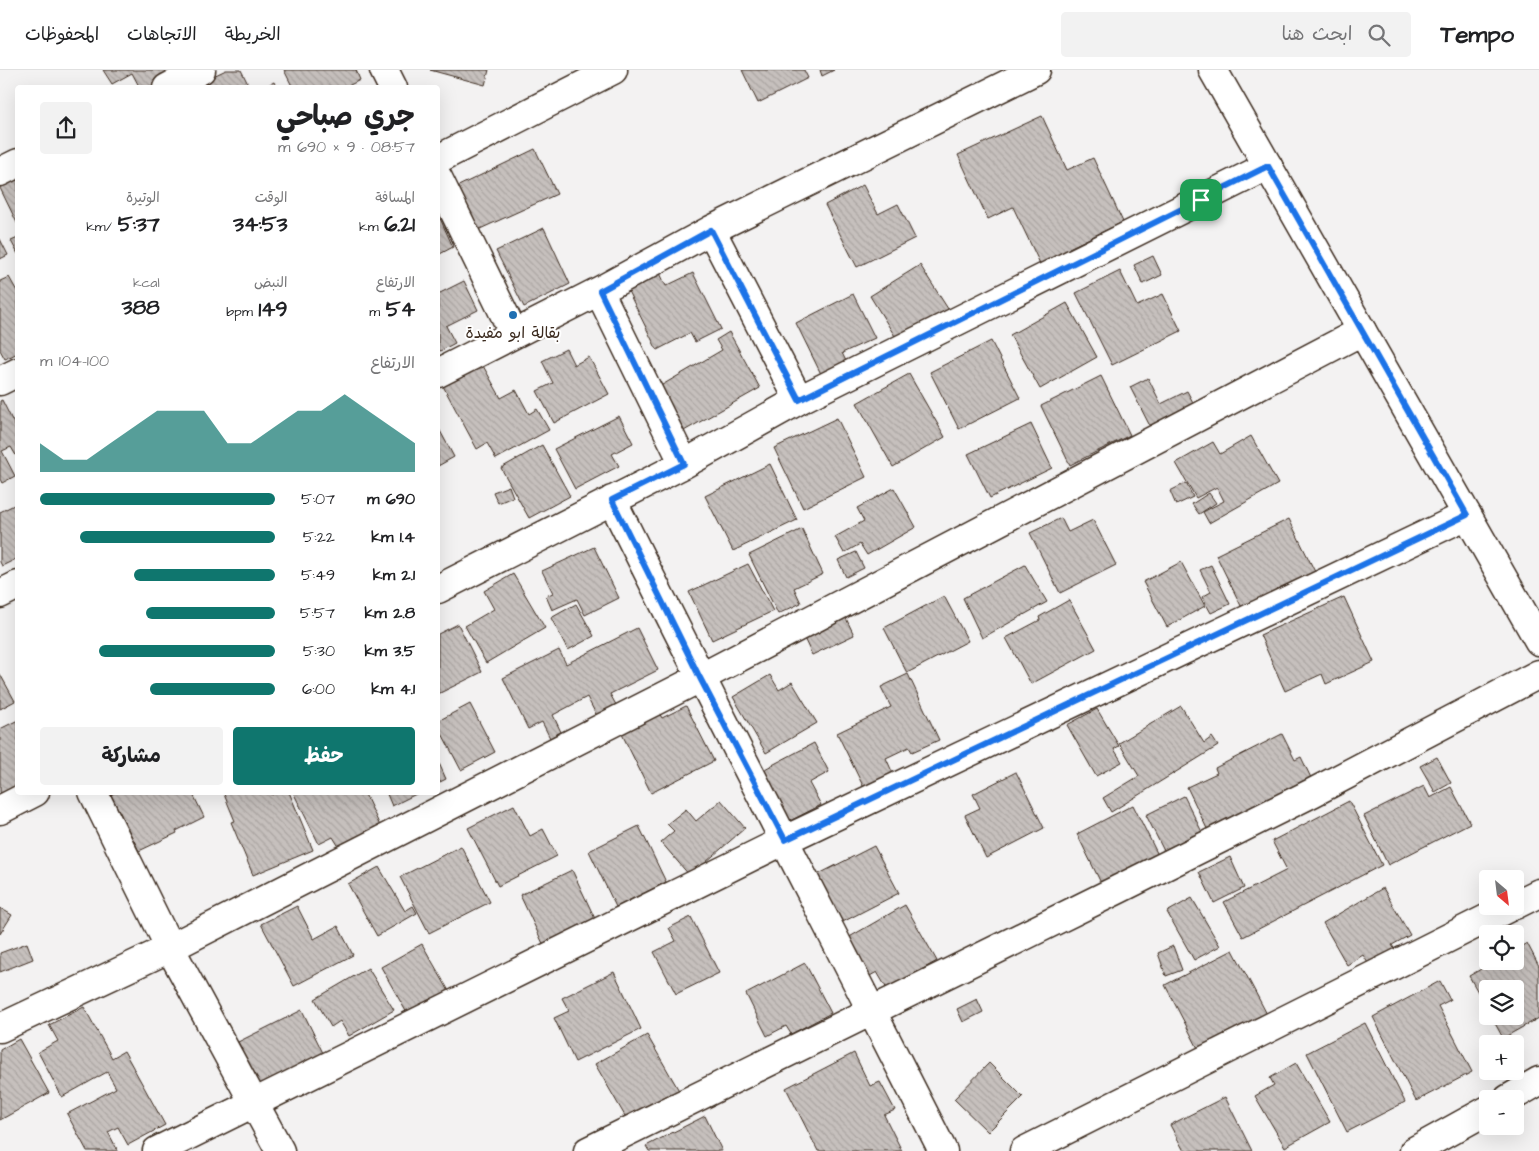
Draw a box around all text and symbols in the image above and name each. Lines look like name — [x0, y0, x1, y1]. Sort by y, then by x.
search box — [1061, 12, 1411, 57]
text: Tempo — [1441, 18, 1514, 52]
text: ابحث هنا — [1281, 21, 1353, 48]
icon: search — [1365, 21, 1393, 49]
text: المحفوظات — [25, 22, 99, 47]
text: الاتجاهات — [127, 22, 197, 47]
text: الخريطة — [225, 22, 281, 47]
text: جري صباحي — [276, 97, 415, 136]
button: share — [40, 102, 92, 154]
text: 08:57 · 9 × 690 m — [278, 136, 415, 158]
pin — [1180, 179, 1222, 221]
icon: arrive — [1187, 186, 1215, 214]
text: الوتيرة — [126, 188, 160, 208]
text: الوقت — [255, 188, 287, 208]
text: المسافة — [375, 188, 415, 208]
text: 5:37 — [118, 210, 160, 239]
text: 34:53 — [233, 210, 287, 239]
text: 6.21 — [384, 210, 415, 239]
text: /km — [86, 217, 118, 237]
text: km — [359, 217, 384, 237]
text: kcal — [133, 273, 160, 293]
text: النبض — [254, 273, 287, 293]
text: الارتفاع — [376, 273, 415, 293]
text: 388 — [122, 293, 160, 322]
text: 149 — [258, 295, 287, 324]
text: 54 — [386, 295, 415, 324]
text: bpm — [226, 302, 258, 322]
text: m — [369, 302, 386, 322]
marker: بقالة ابو مفيدة — [507, 309, 519, 321]
place label: بقالة ابو مفيدة — [466, 322, 560, 344]
text: 100–104 m — [40, 350, 109, 372]
text: الارتفاع — [370, 352, 415, 374]
text: 5:07 — [301, 488, 335, 510]
text: 690 m — [367, 488, 415, 510]
text: 5:22 — [303, 526, 335, 548]
text: 1.4 km — [371, 526, 415, 548]
text: 5:49 — [301, 564, 335, 586]
text: 2.1 km — [373, 564, 415, 586]
text: 5:57 — [300, 602, 335, 624]
text: 2.8 km — [365, 602, 415, 624]
text: 5:30 — [303, 640, 335, 662]
text: 3.5 km — [365, 640, 415, 662]
text: 6:00 — [302, 678, 335, 700]
text: 4.1 km — [371, 678, 415, 700]
button: مشاركة — [40, 727, 223, 785]
button: حفظ — [233, 727, 415, 785]
north arrow — [1479, 870, 1524, 915]
map controls — [1479, 870, 1524, 1135]
button: locate — [1479, 925, 1524, 970]
button: layers — [1479, 980, 1524, 1025]
button: + — [1479, 1035, 1524, 1080]
button: − — [1479, 1090, 1524, 1135]

